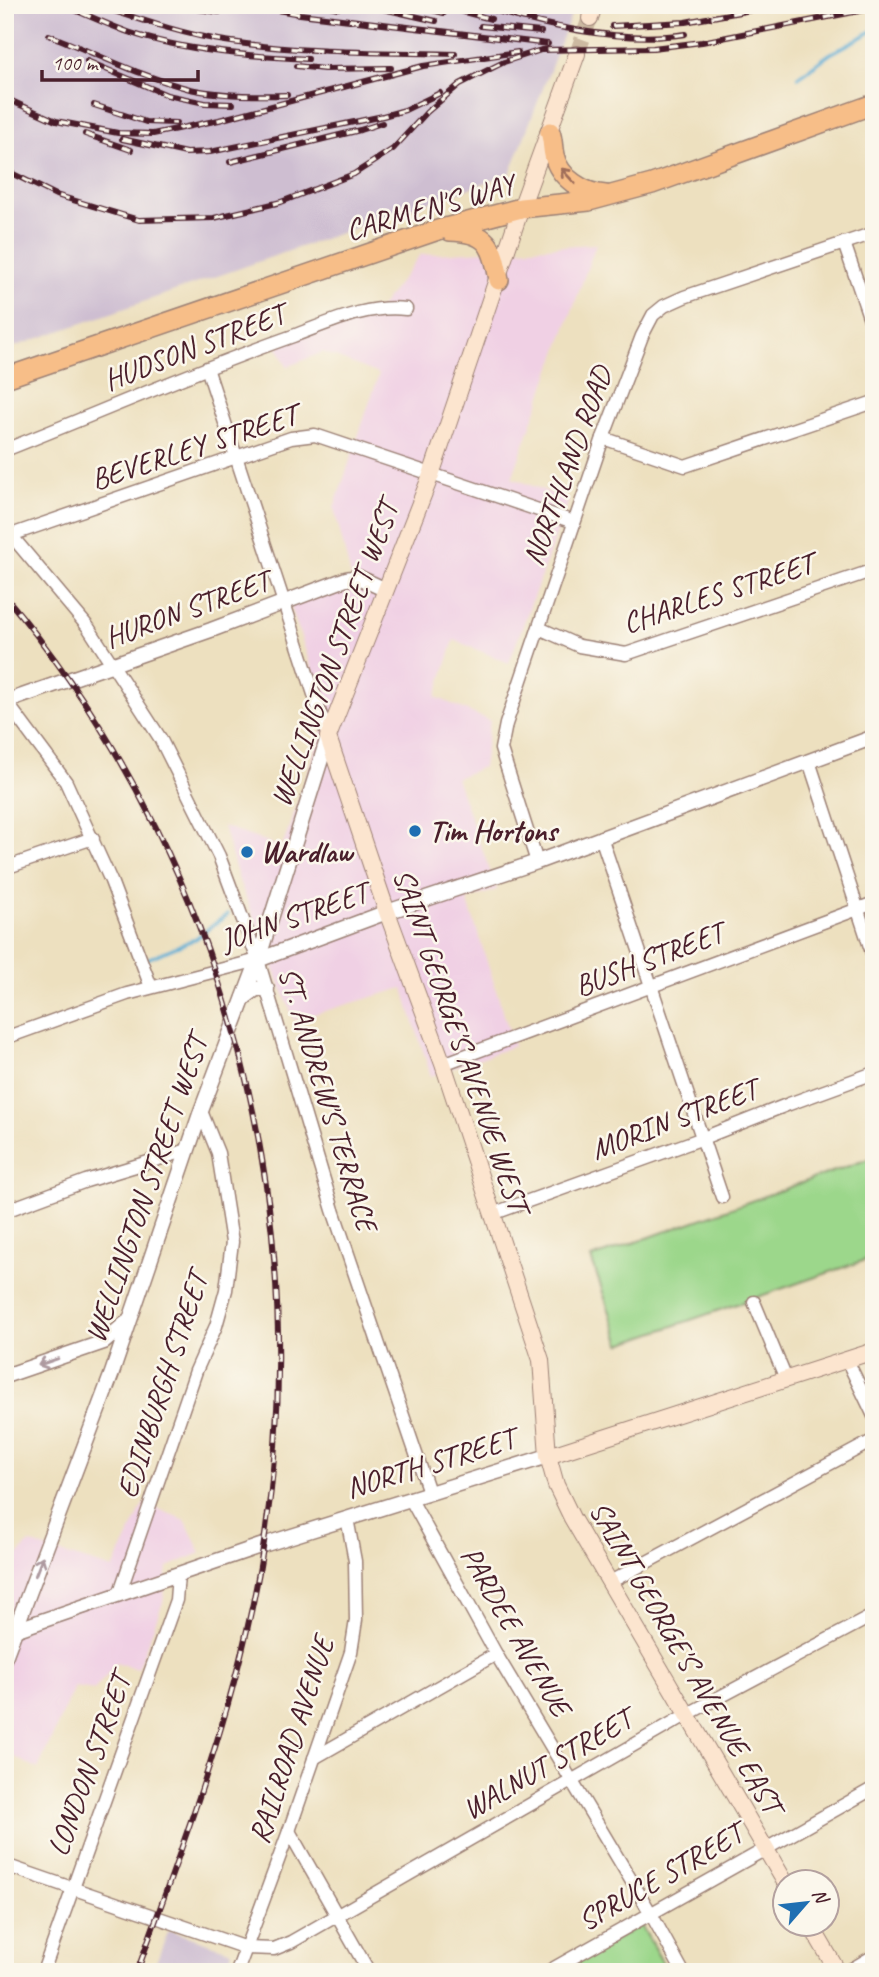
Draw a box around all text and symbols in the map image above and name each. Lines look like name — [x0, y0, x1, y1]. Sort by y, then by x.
scale bar — [42, 38, 198, 82]
text: 100 m — [52, 50, 99, 76]
street label: CARMEN'S WAY — [341, 164, 522, 249]
one-way arrow — [559, 168, 576, 185]
street label: HUDSON STREET — [98, 292, 297, 399]
street label: NORTHLAND ROAD — [513, 359, 621, 570]
street label: BEVERLEY STREET — [86, 393, 309, 498]
street label: WELLINGTON STREET WEST — [261, 490, 409, 812]
street label: CHARLES STREET — [618, 542, 825, 642]
street label: HURON STREET — [99, 559, 281, 656]
place label: Tim Hortons — [429, 812, 560, 850]
marker: Tim Hortons — [407, 823, 423, 839]
place label: Wardlaw — [261, 833, 354, 871]
marker: Wardlaw — [239, 844, 255, 860]
street label: SAINT GEORGE'S AVENUE WEST — [384, 864, 540, 1223]
street label: JOHN STREET — [213, 871, 379, 960]
street label: BUSH STREET — [569, 911, 735, 1005]
street label: ST. ANDREW'S TERRACE — [270, 963, 387, 1239]
street label: WELLINGTON STREET WEST — [76, 1024, 219, 1347]
street label: MORIN STREET — [585, 1068, 769, 1168]
street label: EDINBURGH STREET — [108, 1262, 218, 1503]
one-way arrow — [38, 1357, 60, 1369]
street label: NORTH STREET — [341, 1417, 526, 1507]
street label: SAINT GEORGE'S AVENUE EAST — [581, 1494, 795, 1826]
street label: PARDEE AVENUE — [452, 1540, 582, 1726]
one-way arrow — [34, 1555, 47, 1577]
street label: RAILROAD AVENUE — [240, 1629, 343, 1848]
street label: LONDON STREET — [39, 1662, 142, 1861]
street label: WALNUT STREET — [455, 1697, 645, 1828]
street label: SPRUCE STREET — [571, 1811, 755, 1939]
north arrow — [770, 1868, 840, 1938]
text: N — [807, 1885, 835, 1909]

